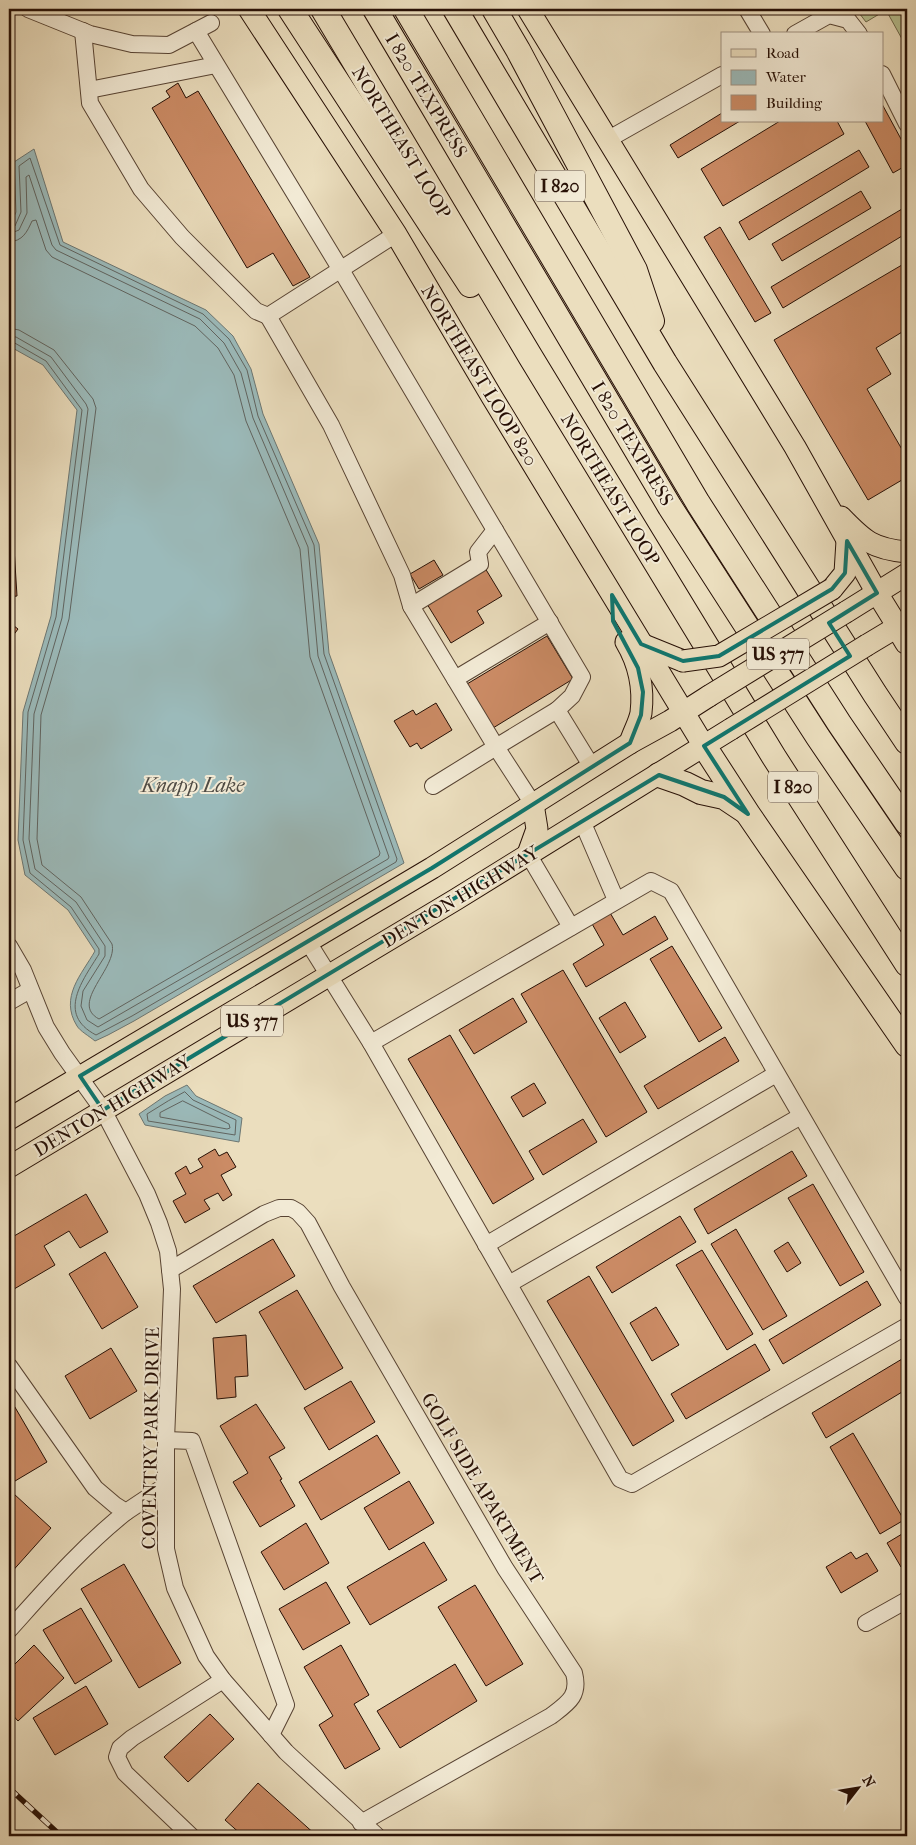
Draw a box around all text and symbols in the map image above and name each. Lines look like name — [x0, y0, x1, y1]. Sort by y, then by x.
street label: I 820 TEXPRESS — [380, 29, 472, 162]
legend — [721, 32, 884, 122]
text: Road — [766, 44, 800, 62]
street label: NORTHEAST LOOP — [347, 63, 456, 223]
text: Water — [765, 68, 806, 86]
text: Building — [766, 94, 823, 112]
road number: I 820 — [535, 170, 585, 202]
street label: NORTHEAST LOOP 820 — [416, 281, 542, 470]
street label: I 820 TEXPRESS — [586, 377, 678, 510]
street label: NORTHEAST LOOP — [556, 410, 665, 570]
road number: US 377 — [747, 639, 809, 670]
road number: I 820 — [768, 772, 818, 802]
water label: Knapp Lake — [140, 774, 245, 797]
street label: DENTON HIGHWAY — [378, 841, 544, 952]
road number: US 377 — [221, 1006, 283, 1036]
street label: DENTON HIGHWAY — [30, 1050, 196, 1161]
street label: COVENTRY PARK DRIVE — [138, 1326, 164, 1549]
street label: GOLF SIDE APARTMENT — [416, 1389, 548, 1588]
north arrow — [834, 1762, 884, 1812]
text: N — [859, 1773, 879, 1791]

